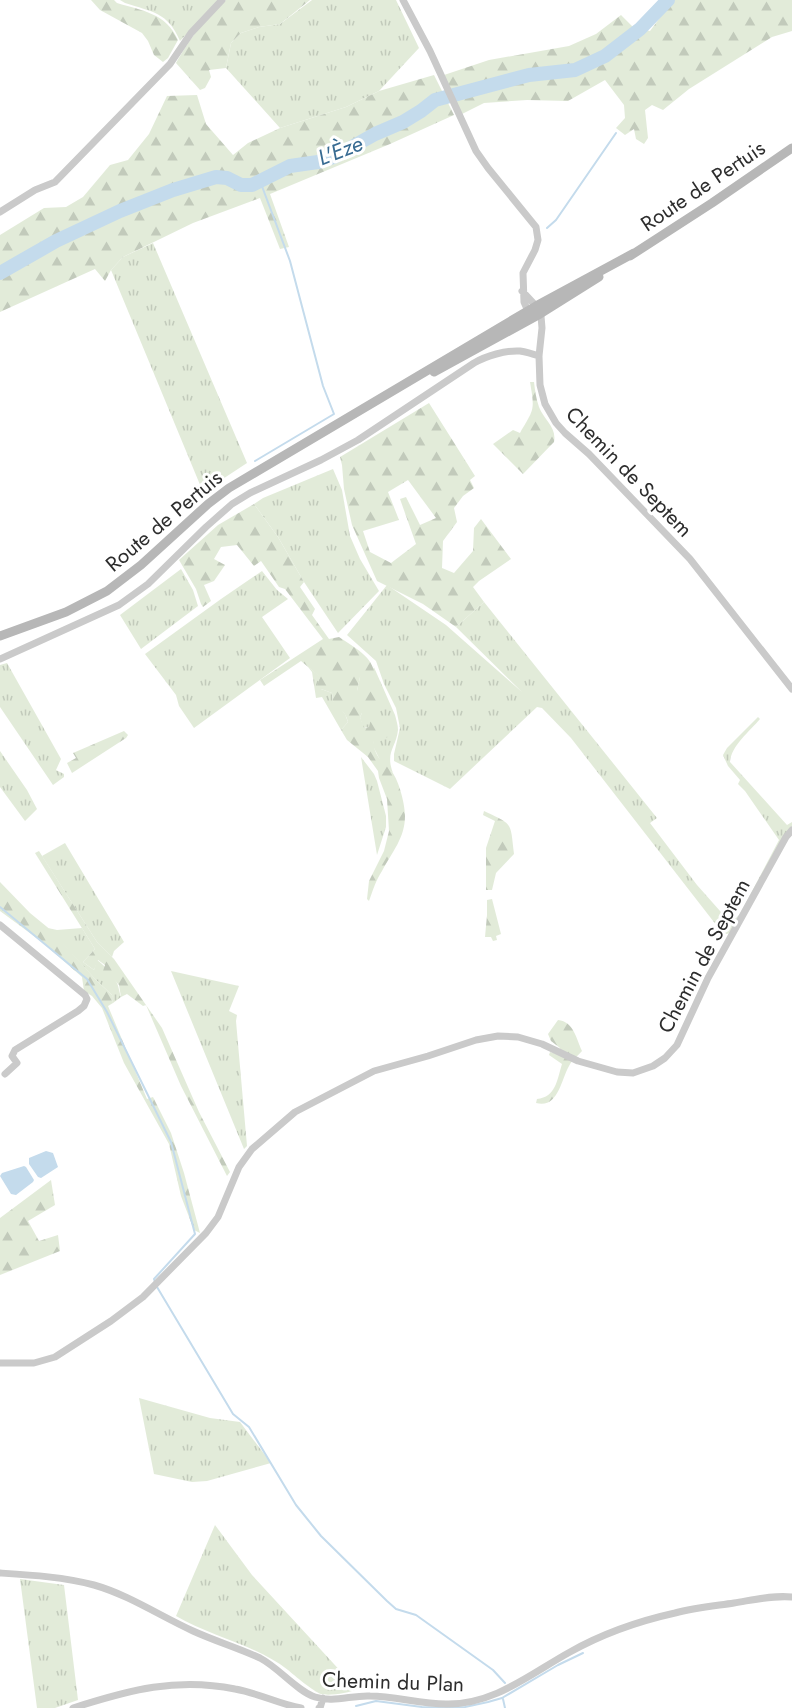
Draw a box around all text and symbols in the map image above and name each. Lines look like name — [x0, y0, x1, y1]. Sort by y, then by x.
water label: L'Èze — [313, 127, 367, 173]
street label: Route de Pertuis — [635, 133, 771, 239]
street label: Chemin de Septem — [559, 400, 699, 544]
street label: Route de Pertuis — [99, 463, 229, 579]
street label: Chemin de Septem — [651, 873, 757, 1039]
street label: Chemin du Plan — [321, 1665, 465, 1699]

